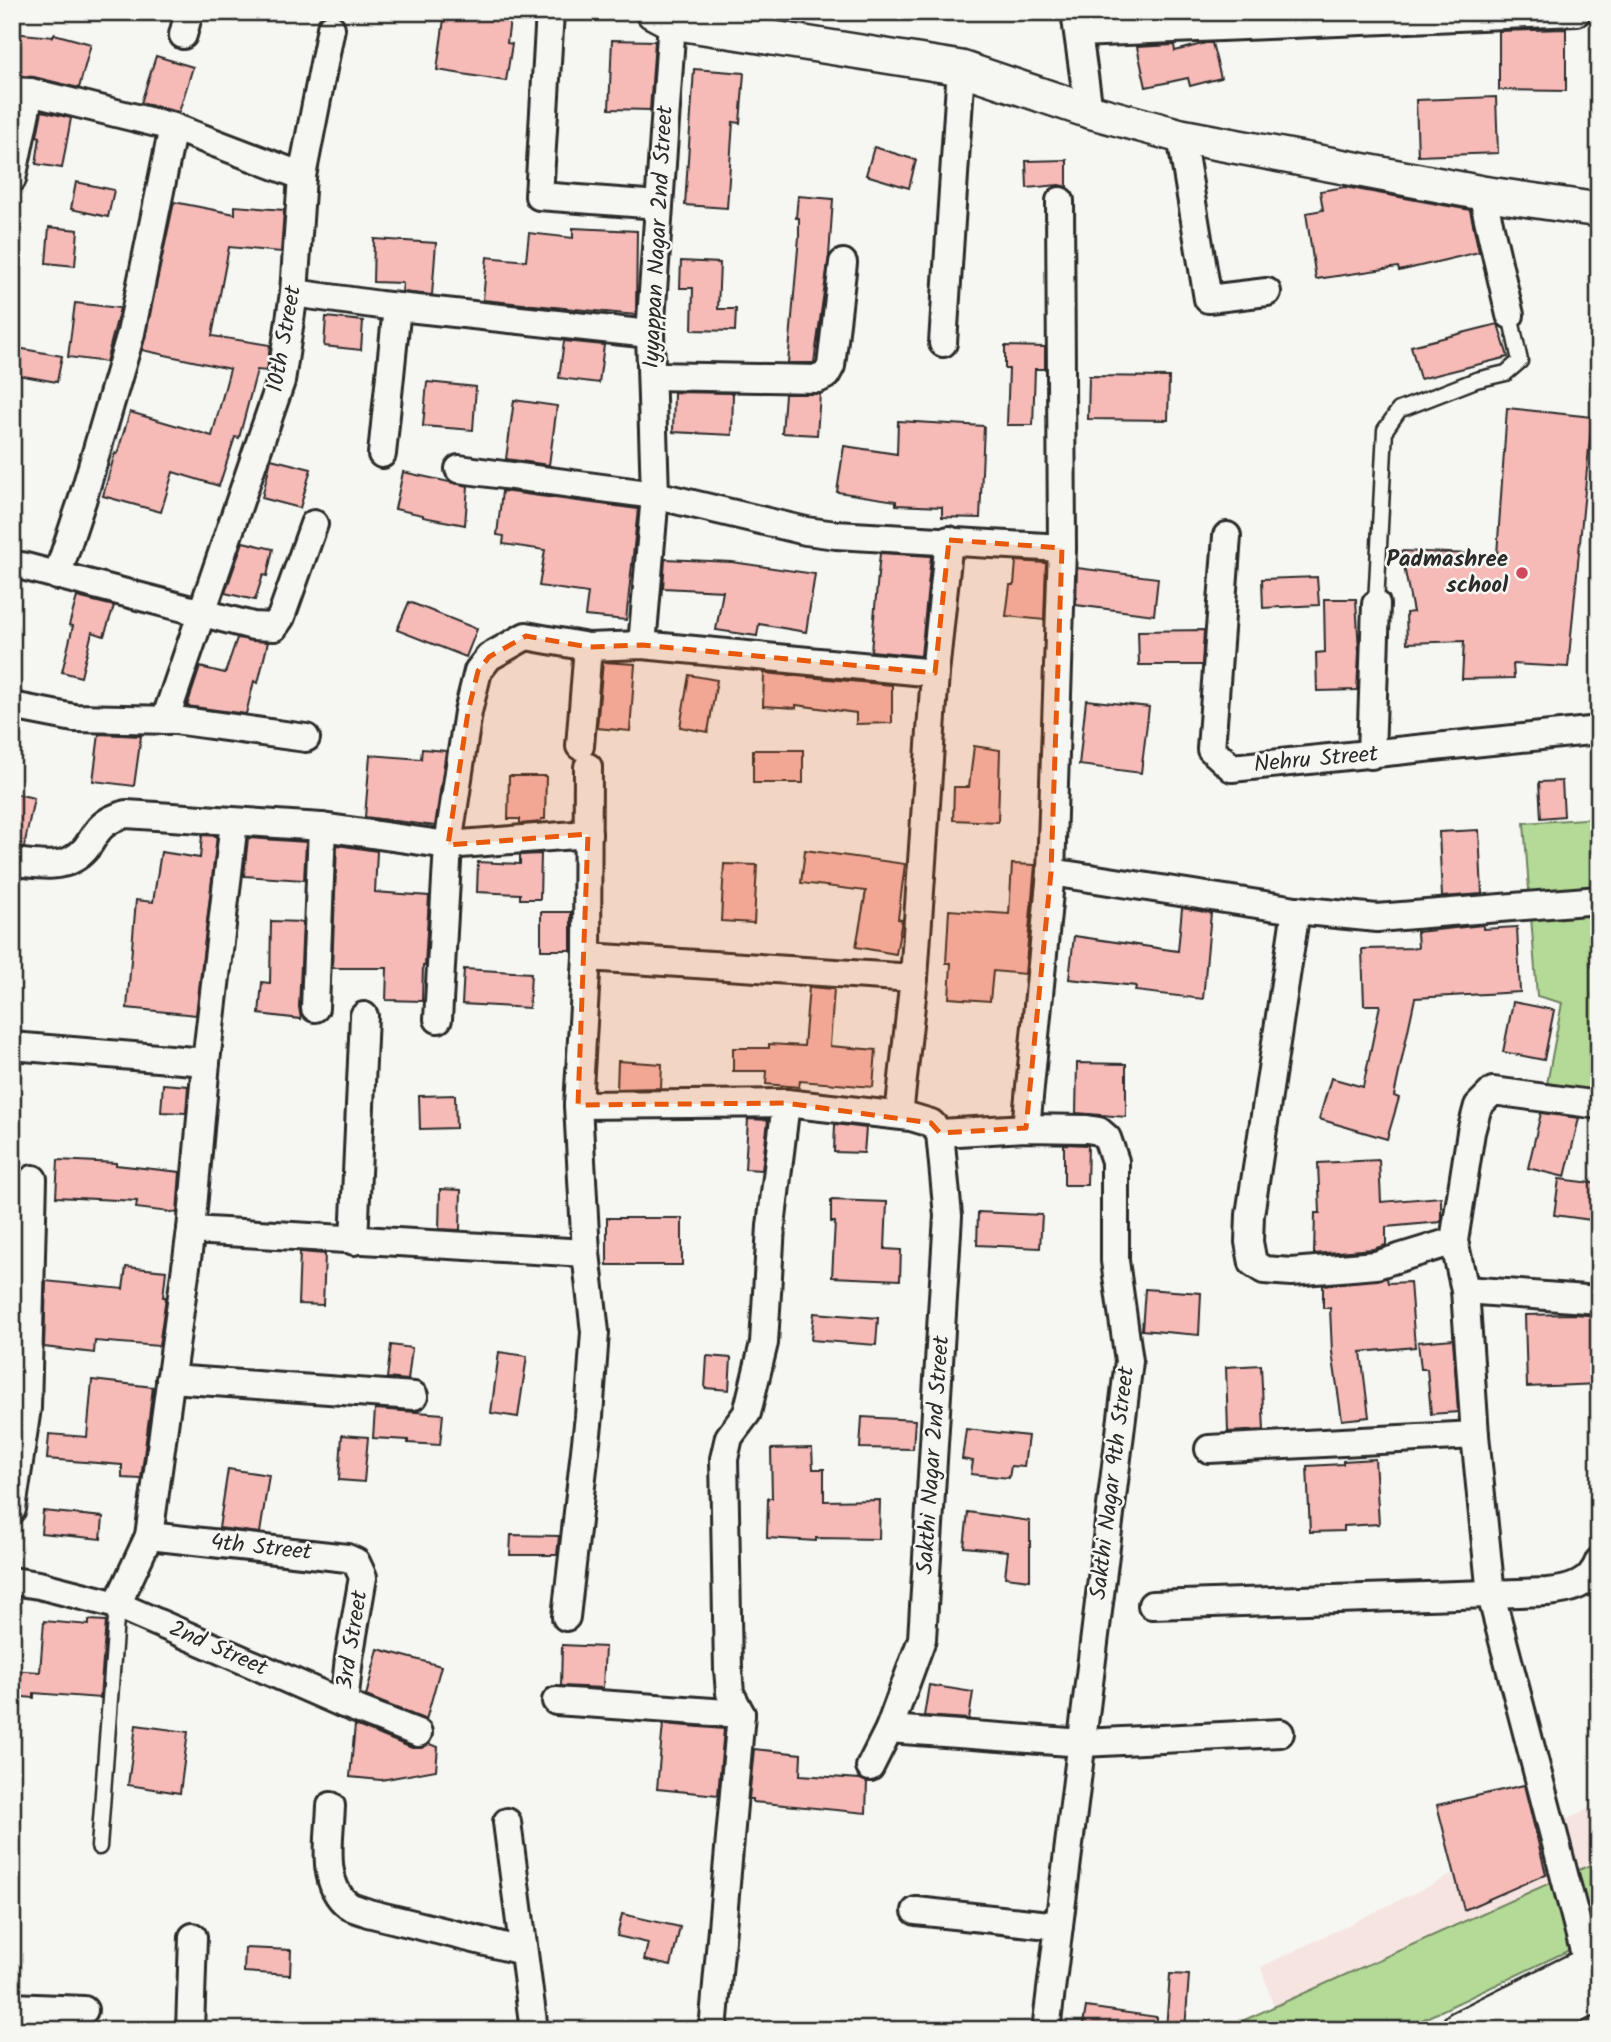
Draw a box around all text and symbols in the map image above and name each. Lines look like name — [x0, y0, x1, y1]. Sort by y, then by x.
street label: Iyyappan Nagar 2nd Street — [634, 103, 684, 369]
street label: 10th Street — [258, 282, 312, 395]
place label: Padmashree school — [1386, 542, 1509, 604]
marker: Padmashree school — [1514, 565, 1530, 581]
street label: Nehru Street — [1252, 737, 1381, 783]
street label: Sakthi Nagar 2nd Street — [908, 1333, 960, 1576]
street label: Sakthi Nagar 9th Street — [1081, 1363, 1145, 1602]
street label: 4th Street — [209, 1525, 314, 1571]
street label: 3rd Street — [327, 1587, 379, 1692]
street label: 2nd Street — [163, 1611, 274, 1687]

